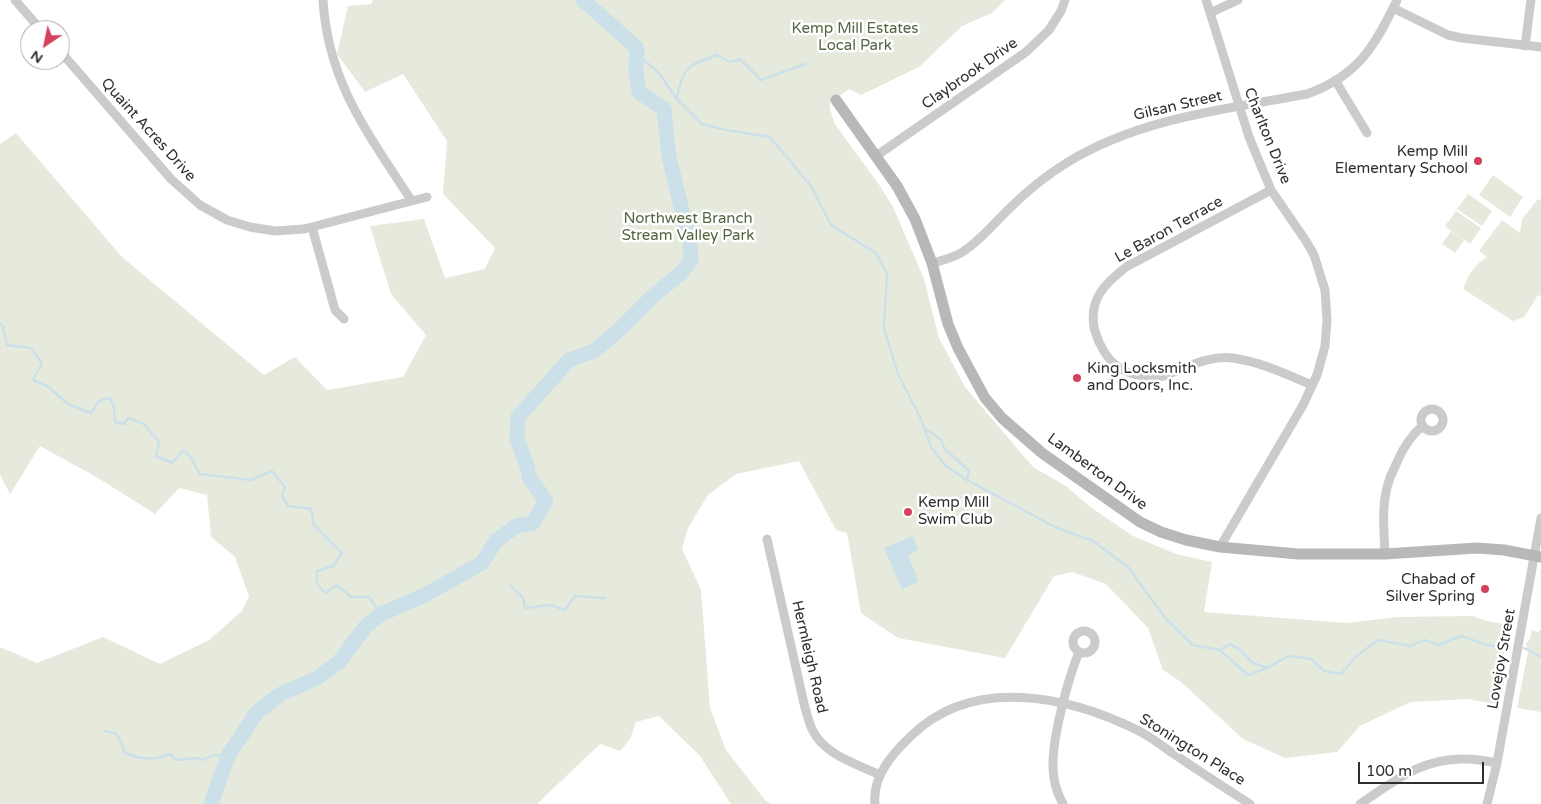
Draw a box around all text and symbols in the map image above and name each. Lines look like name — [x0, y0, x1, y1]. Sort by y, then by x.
north arrow — [20, 20, 70, 70]
park label: Kemp Mill Estates Local Park — [791, 20, 919, 55]
street label: Claybrook Drive — [919, 34, 1021, 114]
text: N — [27, 47, 46, 67]
street label: Quaint Acres Drive — [97, 75, 199, 185]
street label: Charlton Drive — [1240, 85, 1294, 187]
street label: Gilsan Street — [1132, 87, 1224, 125]
place label: Kemp Mill Elementary School — [1335, 143, 1468, 178]
marker: Kemp Mill Elementary School — [1472, 155, 1484, 167]
street label: Le Baron Terrace — [1112, 193, 1226, 267]
park label: Northwest Branch Stream Valley Park — [622, 210, 754, 245]
place label: King Locksmith and Doors, Inc. — [1087, 360, 1197, 395]
marker: King Locksmith and Doors, Inc. — [1071, 372, 1083, 384]
street label: Lamberton Drive — [1043, 430, 1151, 514]
place label: Kemp Mill Swim Club — [918, 494, 993, 529]
marker: Kemp Mill Swim Club — [902, 506, 914, 518]
place label: Chabad of Silver Spring — [1386, 571, 1475, 606]
marker: Chabad of Silver Spring — [1479, 583, 1491, 595]
street label: Hermleigh Road — [787, 599, 831, 715]
street label: Lovejoy Street — [1484, 607, 1520, 711]
street label: Stonington Place — [1136, 710, 1248, 790]
scale bar — [1361, 752, 1487, 784]
text: 100 m — [1366, 762, 1412, 780]

